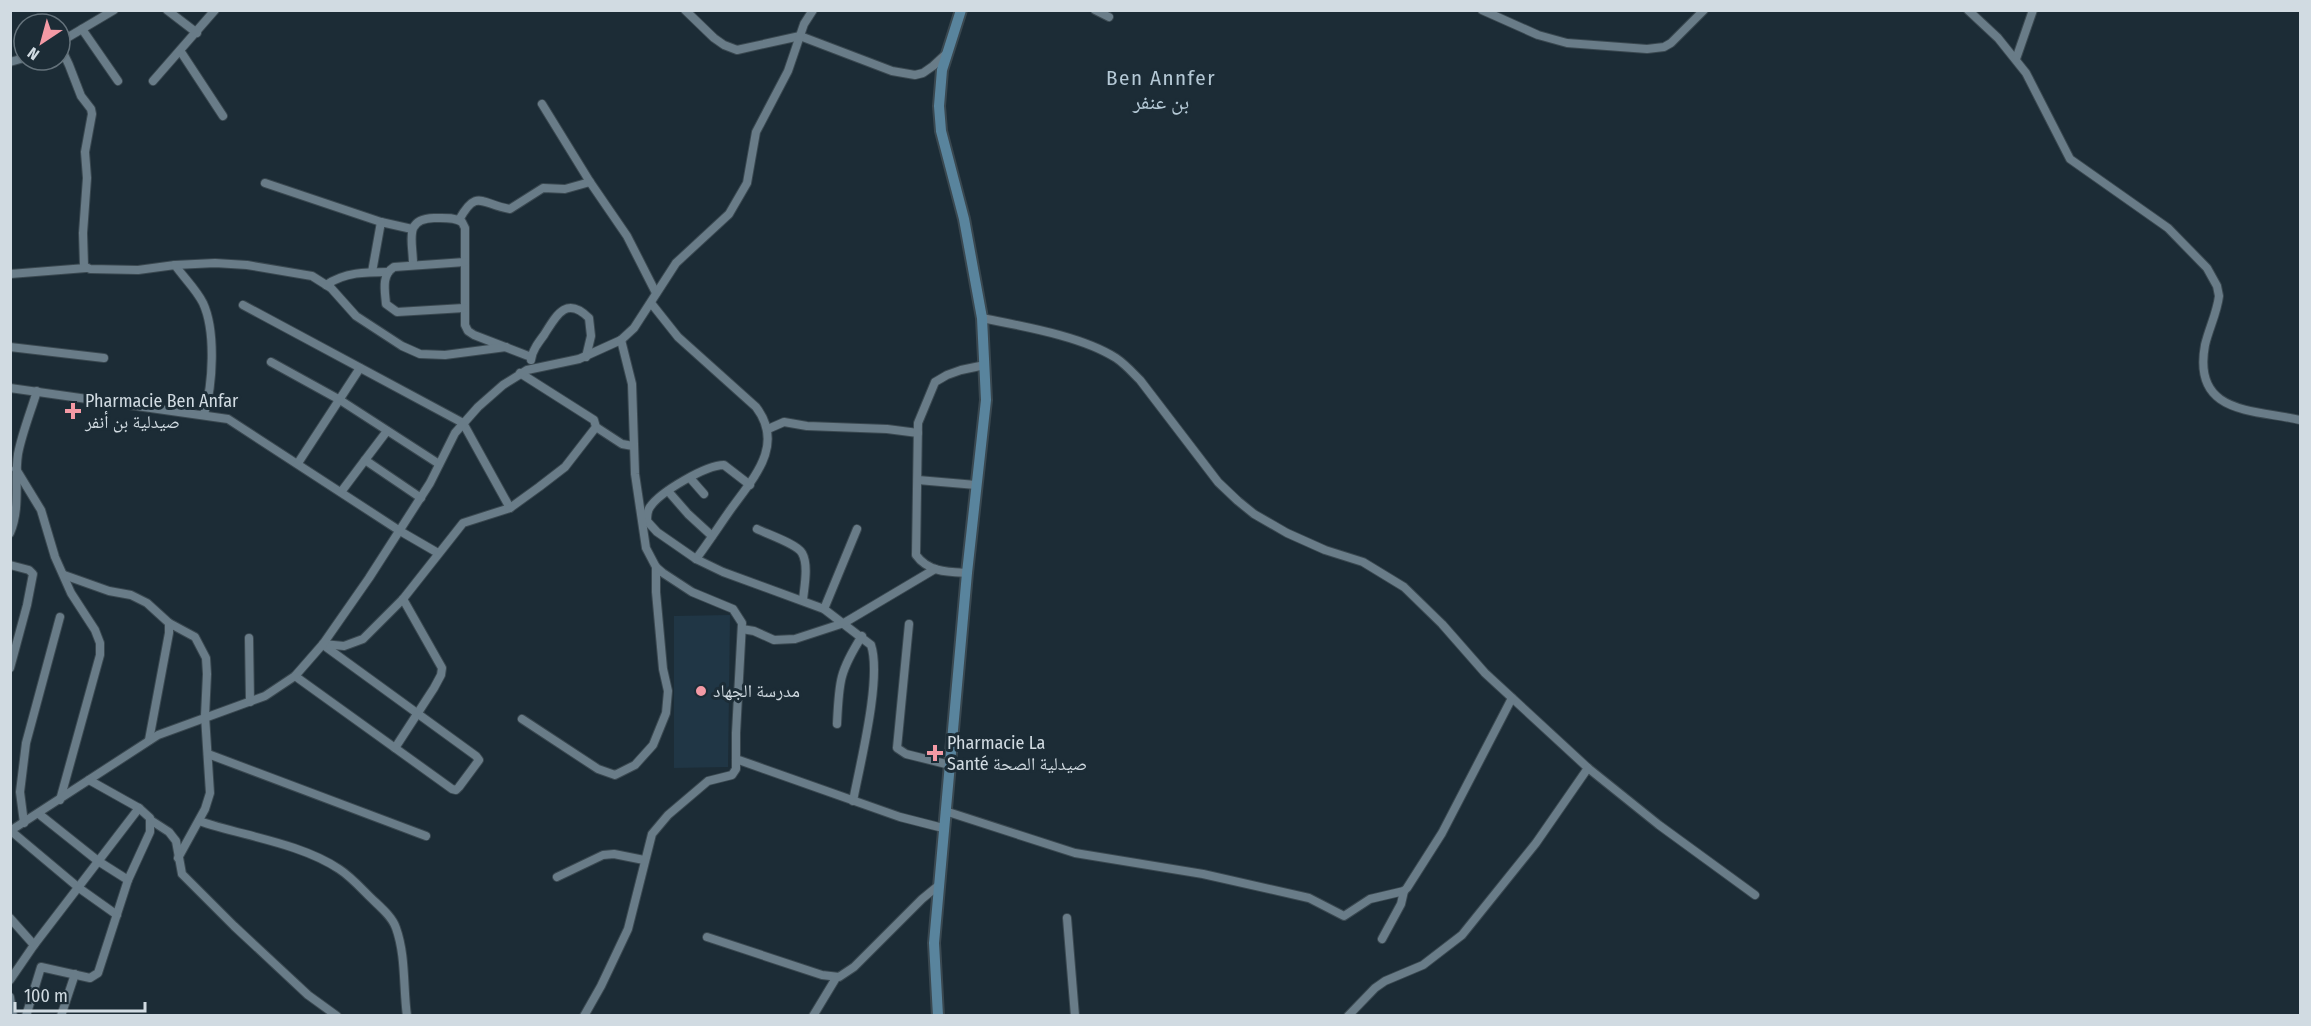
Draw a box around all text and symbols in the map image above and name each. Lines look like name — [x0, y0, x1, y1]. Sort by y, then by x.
north arrow — [12, 12, 72, 72]
text: N — [24, 43, 43, 64]
district label: Ben Annfer بن عنفر — [1106, 65, 1216, 115]
place label: Pharmacie Ben Anfar صيدلية بن أنفر — [84, 390, 239, 433]
marker: Pharmacie Ben Anfar صيدلية بن أنفر — [66, 404, 80, 418]
place label: مدرسة الجهاد — [713, 680, 800, 702]
marker: مدرسة الجهاد — [694, 684, 708, 698]
place label: Pharmacie La Santé صيدلية الصحة — [947, 732, 1087, 775]
marker: Pharmacie La Santé صيدلية الصحة — [928, 746, 942, 760]
scale bar — [15, 975, 146, 1013]
text: 100 m — [24, 985, 68, 1007]

